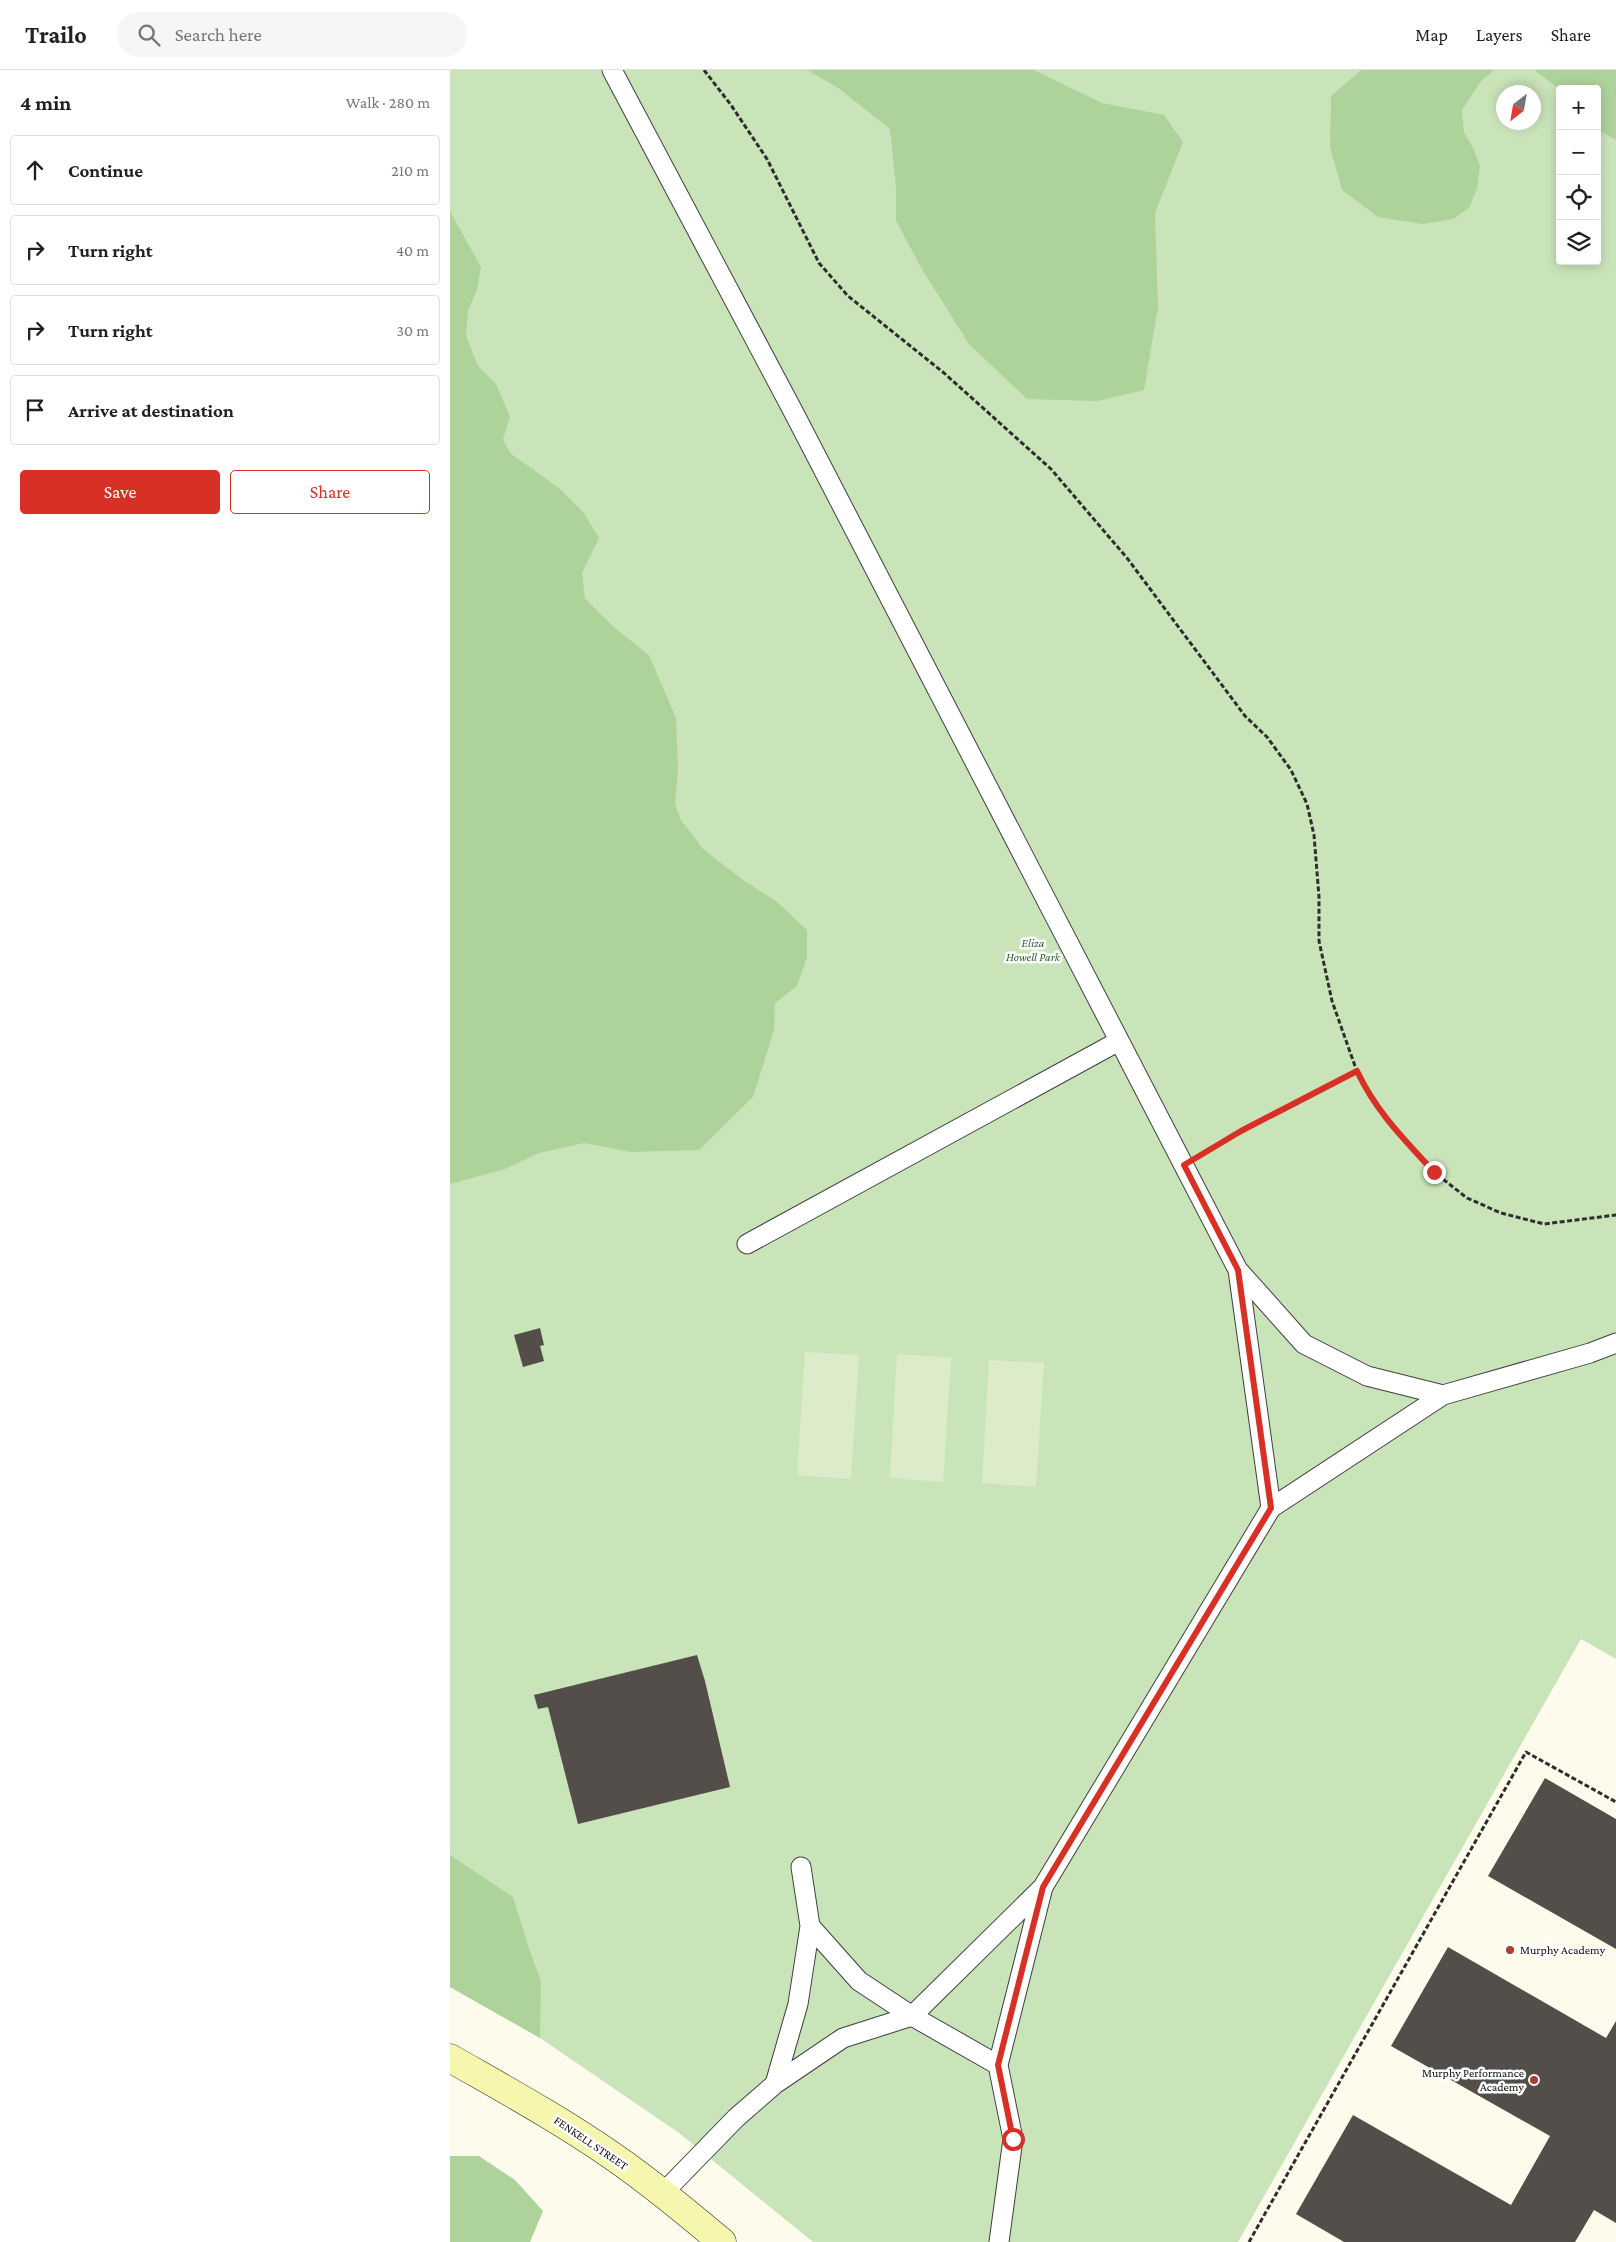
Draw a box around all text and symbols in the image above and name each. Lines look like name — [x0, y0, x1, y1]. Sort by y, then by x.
search box — [117, 12, 467, 57]
text: Trailo — [25, 21, 87, 48]
icon: search — [135, 21, 163, 49]
text: Search here — [175, 24, 262, 45]
text: Map — [1415, 25, 1448, 45]
text: Layers — [1476, 25, 1523, 45]
text: Share — [1551, 25, 1591, 45]
north arrow — [1496, 85, 1541, 130]
map controls — [1556, 85, 1601, 265]
button: + — [1556, 85, 1601, 130]
text: 4 min — [20, 91, 71, 115]
text: Walk · 280 m — [346, 94, 430, 111]
button: − — [1556, 130, 1601, 175]
icon: ahead — [21, 156, 49, 184]
text: Continue — [68, 160, 143, 181]
text: 210 m — [391, 162, 429, 179]
button: locate — [1556, 175, 1601, 220]
button: layers — [1556, 220, 1601, 265]
icon: right — [21, 236, 49, 264]
text: Turn right — [68, 240, 153, 261]
text: 40 m — [396, 242, 429, 259]
icon: right — [21, 316, 49, 344]
text: Turn right — [68, 320, 153, 341]
text: 30 m — [397, 322, 429, 339]
icon: arrive — [21, 396, 49, 424]
text: Arrive at destination — [68, 400, 234, 421]
button: Save — [20, 470, 220, 514]
button: Share — [230, 470, 430, 514]
park label: Eliza Howell Park — [1006, 936, 1061, 964]
route end — [1423, 1161, 1446, 1184]
place label: Murphy Academy — [1520, 1943, 1606, 1957]
marker: Murphy Academy — [1504, 1944, 1516, 1956]
place label: Murphy Performance Academy — [1422, 2066, 1524, 2094]
marker: Murphy Performance Academy — [1528, 2074, 1540, 2086]
street label: FENKELL STREET — [551, 2113, 631, 2173]
route start — [1002, 2128, 1025, 2151]

